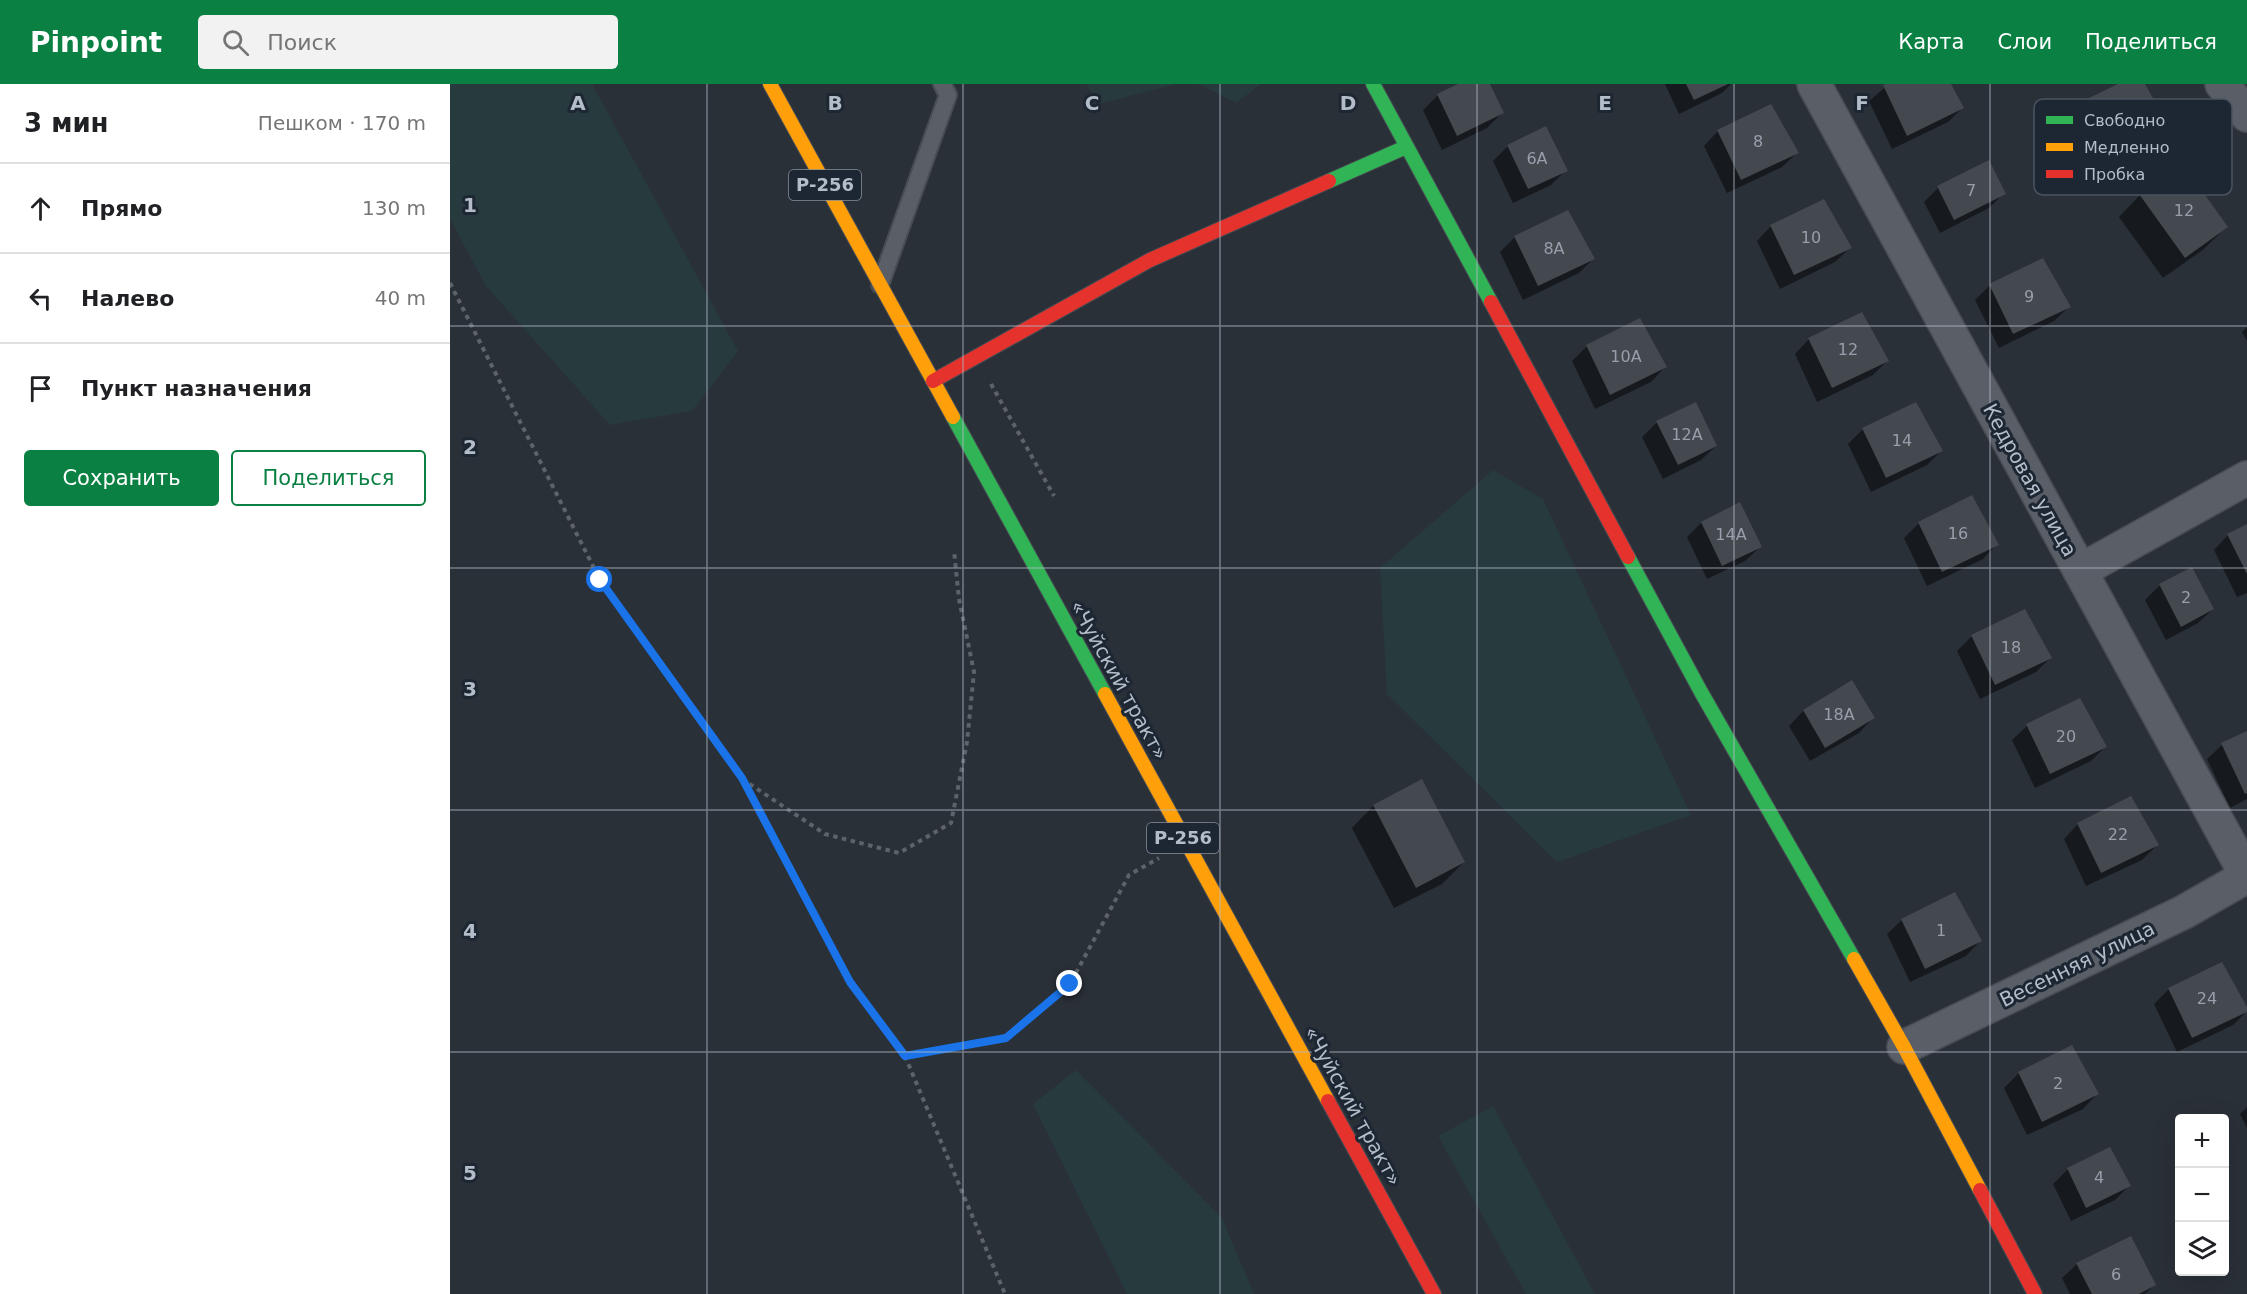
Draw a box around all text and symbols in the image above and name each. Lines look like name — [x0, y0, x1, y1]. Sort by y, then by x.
search box — [198, 15, 618, 69]
text: Pinpoint — [30, 26, 162, 59]
icon: search — [219, 26, 252, 59]
text: Поиск — [267, 30, 337, 55]
text: Карта — [1898, 30, 1964, 54]
text: Слои — [1997, 30, 2052, 54]
text: Поделиться — [2085, 30, 2217, 54]
text: A — [570, 91, 586, 115]
text: B — [827, 91, 843, 115]
text: C — [1085, 91, 1099, 115]
text: D — [1340, 91, 1356, 115]
text: E — [1598, 91, 1612, 115]
text: F — [1855, 91, 1869, 115]
legend — [2034, 99, 2232, 195]
text: 3 мин — [24, 108, 109, 138]
text: Пешком · 170 m — [258, 111, 426, 135]
text: Свободно — [2084, 111, 2165, 130]
house number: 8 — [1753, 132, 1763, 151]
text: Медленно — [2084, 138, 2170, 157]
house number: 6А — [1526, 149, 1548, 168]
text: Пробка — [2084, 165, 2145, 184]
road number: Р-256 — [789, 170, 861, 200]
house number: 7 — [1966, 181, 1976, 200]
icon: ahead — [24, 192, 57, 225]
text: 1 — [463, 193, 477, 217]
text: Прямо — [81, 196, 162, 221]
text: 130 m — [362, 196, 426, 220]
house number: 12 — [2174, 201, 2194, 220]
house number: 10 — [1801, 228, 1821, 247]
house number: 8А — [1543, 239, 1565, 258]
icon: left — [24, 282, 57, 315]
text: Налево — [81, 286, 174, 311]
text: 40 m — [375, 286, 426, 310]
house number: 9 — [2024, 287, 2034, 306]
house number: 12 — [1838, 340, 1858, 359]
house number: 10А — [1610, 347, 1642, 366]
icon: arrive — [24, 372, 57, 405]
text: Пункт назначения — [81, 376, 312, 401]
street label: Кедровая улица — [1978, 399, 2082, 561]
house number: 12А — [1671, 425, 1703, 444]
house number: 14 — [1892, 431, 1912, 450]
text: 2 — [463, 435, 477, 459]
button: Сохранить — [24, 450, 219, 506]
button: Поделиться — [231, 450, 426, 506]
house number: 16 — [1948, 524, 1968, 543]
house number: 14А — [1715, 525, 1747, 544]
route start — [586, 566, 612, 592]
house number: 2 — [2181, 588, 2191, 607]
street label: «Чуйский тракт» — [1065, 596, 1173, 764]
house number: 18 — [2001, 638, 2021, 657]
text: 3 — [463, 677, 477, 701]
house number: 18А — [1823, 705, 1855, 724]
house number: 20 — [2056, 727, 2076, 746]
road number: Р-256 — [1147, 823, 1219, 853]
house number: 22 — [2108, 825, 2128, 844]
street label: Весенняя улица — [1996, 916, 2158, 1012]
text: 4 — [463, 919, 477, 943]
house number: 1 — [1936, 921, 1946, 940]
route end — [1056, 970, 1082, 996]
house number: 24 — [2197, 989, 2217, 1008]
street label: «Чуйский тракт» — [1299, 1022, 1407, 1190]
house number: 2 — [2053, 1074, 2063, 1093]
map controls — [2175, 1114, 2229, 1276]
button: + — [2175, 1114, 2229, 1168]
text: 5 — [463, 1161, 477, 1185]
house number: 4 — [2094, 1168, 2104, 1187]
button: − — [2175, 1168, 2229, 1222]
button: layers — [2175, 1222, 2229, 1276]
house number: 6 — [2111, 1265, 2121, 1284]

